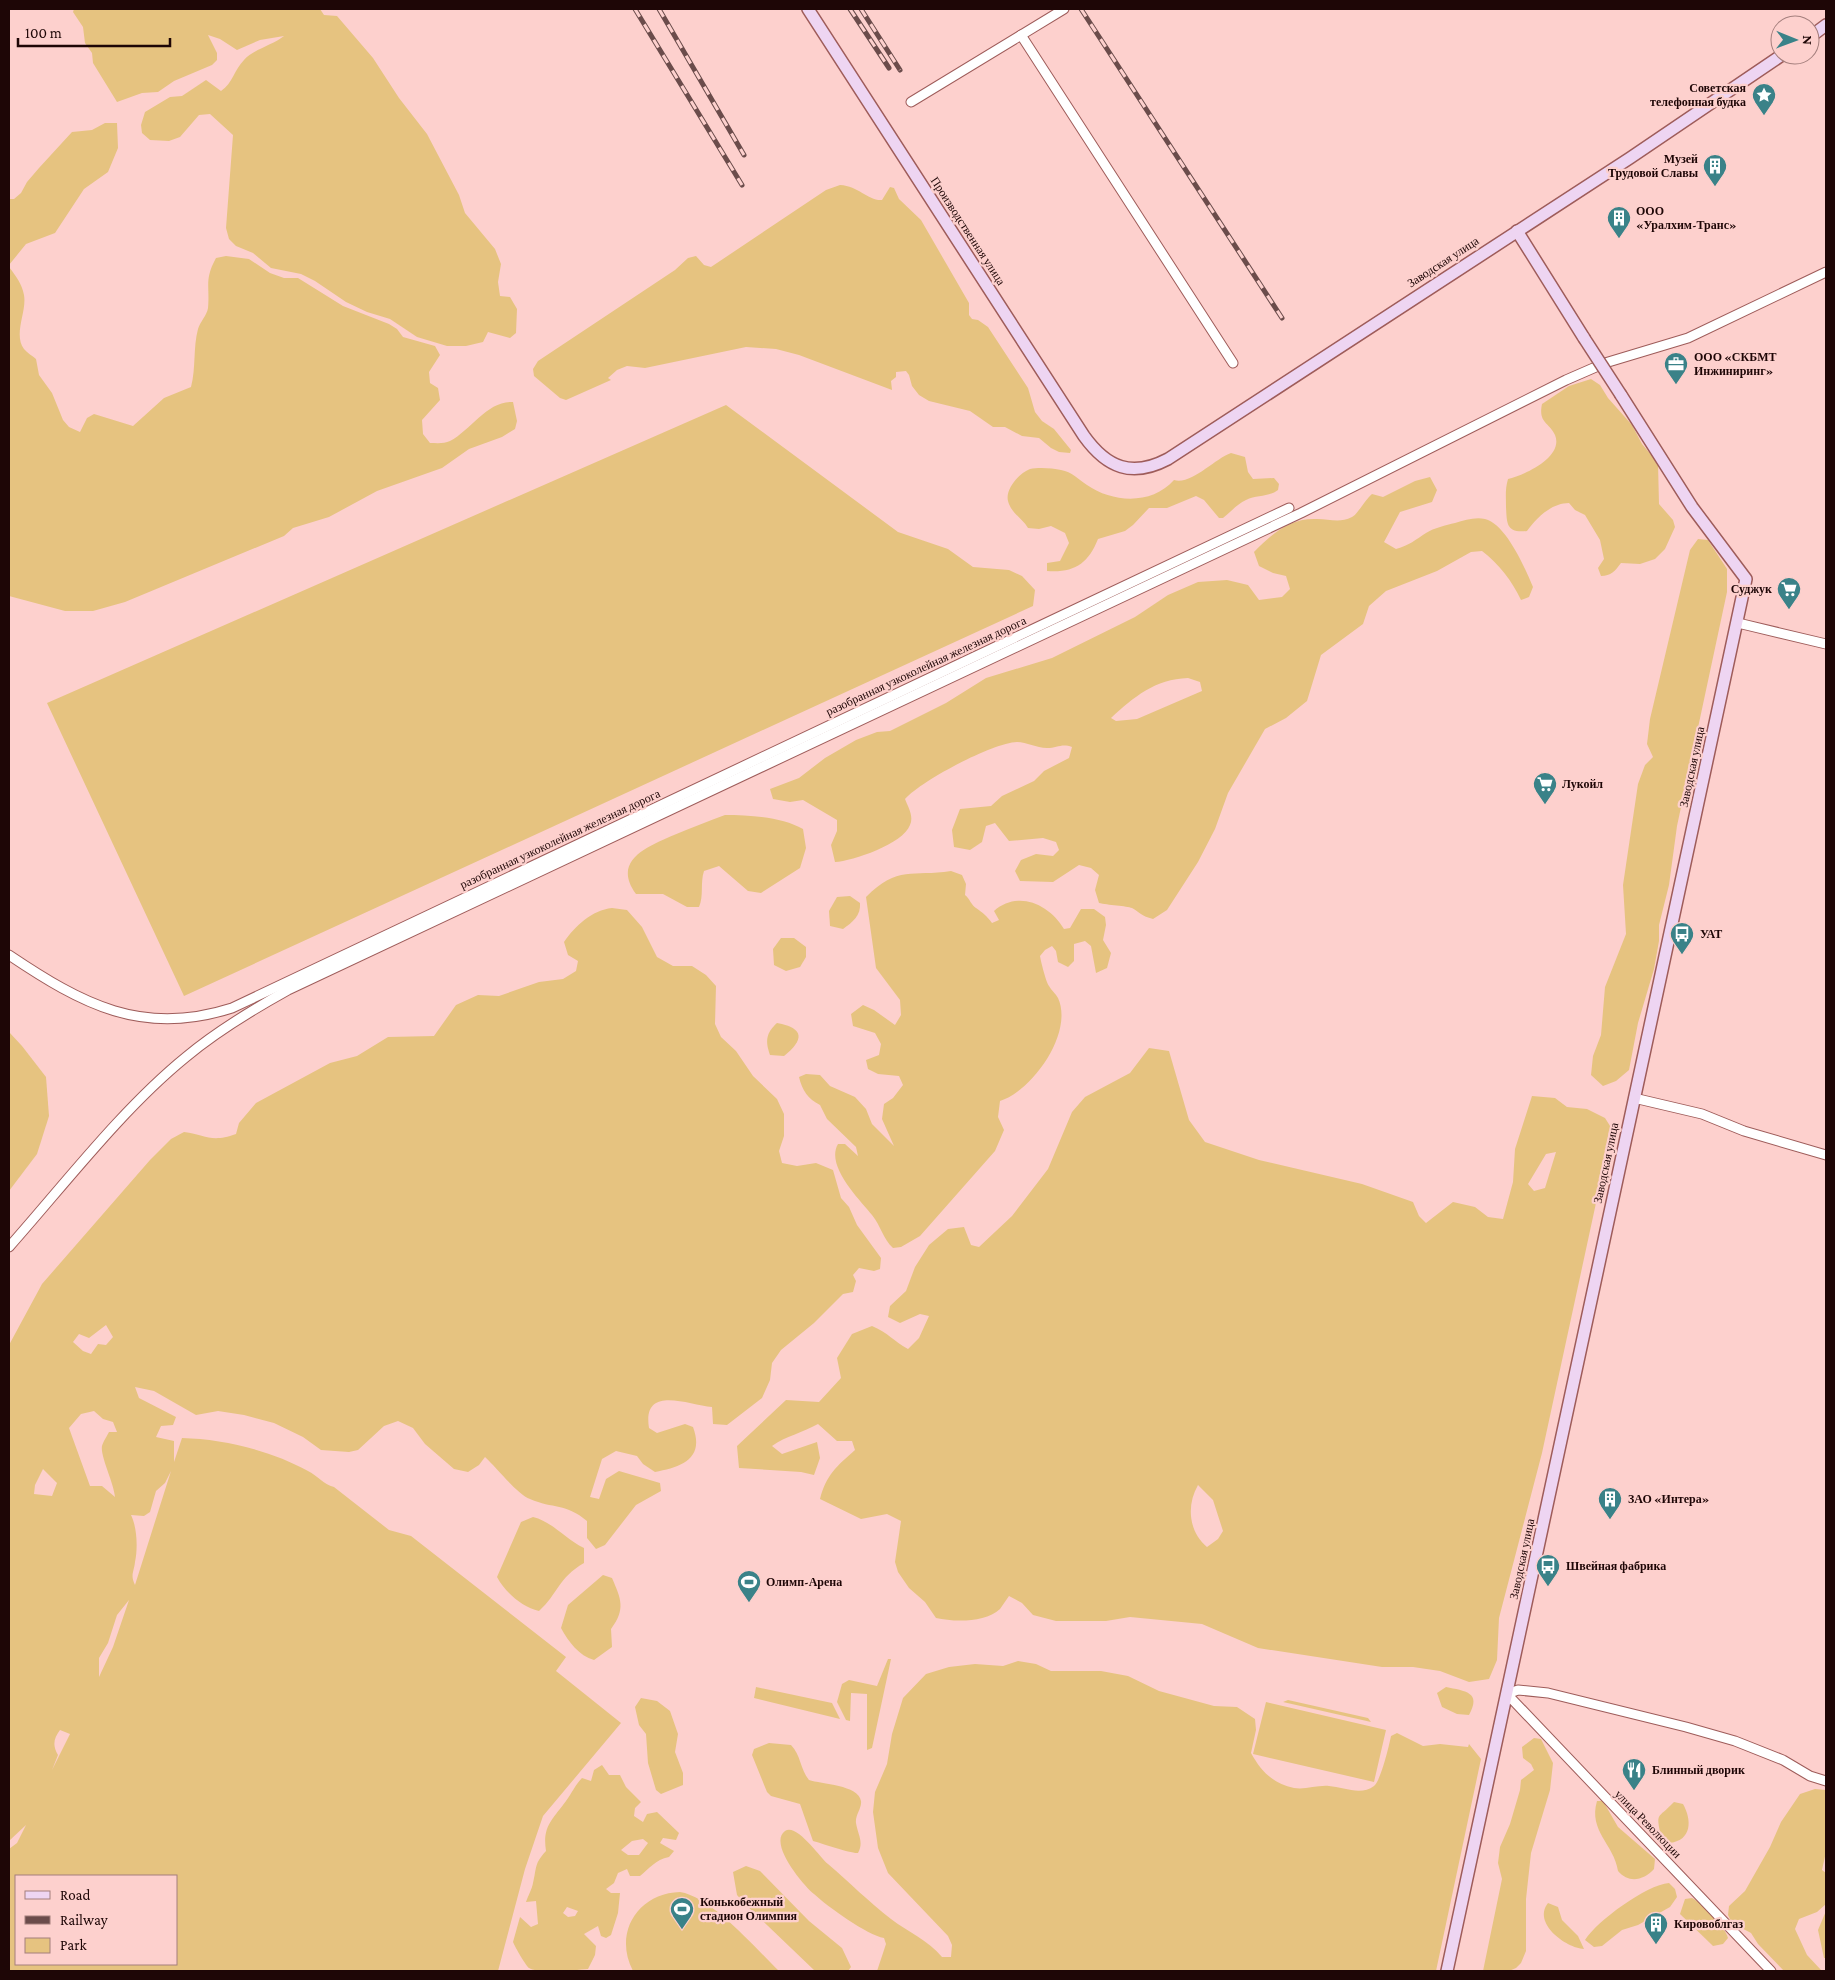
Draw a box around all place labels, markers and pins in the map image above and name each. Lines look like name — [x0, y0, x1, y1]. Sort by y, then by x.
place label: Советская телефонная будка — [1650, 81, 1747, 109]
place icon: Советская телефонная будка — [1751, 82, 1777, 116]
place label: Музей Трудовой Славы — [1608, 152, 1699, 180]
building icon: Музей Трудовой Славы — [1702, 153, 1728, 187]
place label: ООО «Уралхим-Транс» — [1636, 204, 1737, 232]
building icon: ООО «Уралхим-Транс» — [1606, 205, 1632, 239]
place label: ООО «СКБМТ Инжиниринг» — [1694, 350, 1777, 378]
office icon: ООО «СКБМТ Инжиниринг» — [1663, 351, 1689, 385]
supermarket icon: Суджук — [1776, 576, 1802, 610]
place label: Суджук — [1731, 582, 1772, 596]
supermarket icon: Лукойл — [1532, 771, 1558, 805]
place label: Лукойл — [1562, 777, 1603, 791]
bus stop icon: УАТ — [1669, 921, 1695, 955]
place label: УАТ — [1700, 927, 1722, 941]
building icon: ЗАО «Интера» — [1597, 1486, 1623, 1520]
place label: ЗАО «Интера» — [1628, 1492, 1709, 1506]
bus stop icon: Швейная фабрика — [1535, 1553, 1561, 1587]
place label: Швейная фабрика — [1566, 1559, 1666, 1573]
sports icon: Олимп-Арена — [736, 1569, 762, 1603]
place label: Олимп-Арена — [766, 1575, 842, 1589]
restaurant icon: Блинный дворик — [1621, 1757, 1647, 1791]
place label: Блинный дворик — [1652, 1763, 1745, 1777]
place label: Конькобежный стадион Олимпия — [700, 1895, 798, 1923]
sports icon: Конькобежный стадион Олимпия — [669, 1896, 695, 1930]
building icon: Кировоблгаз — [1643, 1911, 1669, 1945]
place label: Кировоблгаз — [1674, 1917, 1743, 1931]

